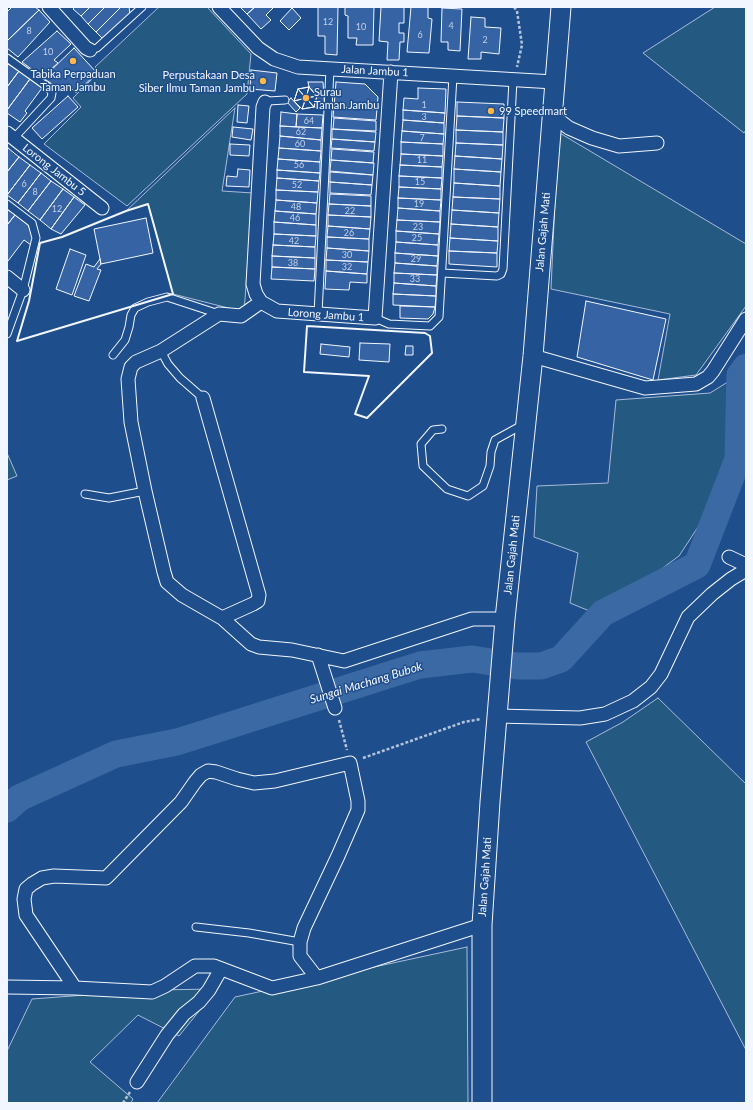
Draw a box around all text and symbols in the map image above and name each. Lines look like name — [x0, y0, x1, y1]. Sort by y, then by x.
house number: 12 — [323, 17, 333, 27]
house number: 4 — [448, 21, 454, 31]
house number: 10 — [356, 22, 366, 32]
house number: 8 — [26, 26, 32, 36]
house number: 6 — [417, 30, 423, 40]
house number: 2 — [482, 35, 488, 45]
house number: 10 — [43, 47, 53, 57]
marker: Tabika Perpaduan Taman Jambu — [68, 56, 78, 66]
street label: Jalan Jambu 1 — [341, 63, 409, 79]
place label: Tabika Perpaduan Taman Jambu — [30, 67, 116, 93]
place label: Perpustakaan Desa Siber Ilmu Taman Jambu — [139, 68, 255, 94]
marker: Perpustakaan Desa Siber Ilmu Taman Jambu — [258, 76, 268, 86]
place label: Surau Taman Jambu — [314, 85, 379, 111]
marker: Surau Taman Jambu — [301, 93, 311, 103]
house number: 1 — [421, 100, 427, 110]
place label: 99 Speedmart — [499, 104, 567, 118]
marker: 99 Speedmart — [486, 106, 496, 116]
house number: 3 — [421, 112, 427, 122]
house number: 64 — [304, 116, 314, 126]
house number: 62 — [296, 127, 306, 137]
house number: 7 — [419, 133, 425, 143]
house number: 60 — [295, 139, 305, 149]
street label: Lorong Jambu 5 — [20, 141, 88, 199]
house number: 11 — [417, 155, 427, 165]
house number: 56 — [294, 160, 304, 170]
house number: 15 — [415, 177, 425, 187]
house number: 6 — [21, 179, 27, 189]
house number: 52 — [292, 180, 302, 190]
house number: 8 — [32, 187, 38, 197]
street label: Jalan Gajah Mati — [533, 192, 553, 272]
house number: 19 — [414, 199, 424, 209]
house number: 48 — [291, 202, 301, 212]
house number: 12 — [52, 204, 62, 214]
house number: 22 — [345, 206, 355, 216]
house number: 46 — [290, 213, 300, 223]
house number: 23 — [413, 222, 423, 232]
house number: 26 — [344, 228, 354, 238]
house number: 25 — [412, 233, 422, 243]
house number: 42 — [289, 236, 299, 246]
house number: 30 — [342, 250, 352, 260]
house number: 29 — [411, 254, 421, 264]
house number: 38 — [288, 258, 298, 268]
house number: 32 — [342, 262, 352, 272]
house number: 33 — [410, 274, 420, 284]
street label: Lorong Jambu 1 — [287, 306, 365, 324]
street label: Jalan Gajah Mati — [501, 515, 523, 595]
water label: Sungai Machang Bubok — [308, 659, 424, 707]
street label: Jalan Gajah Mati — [476, 837, 494, 917]

